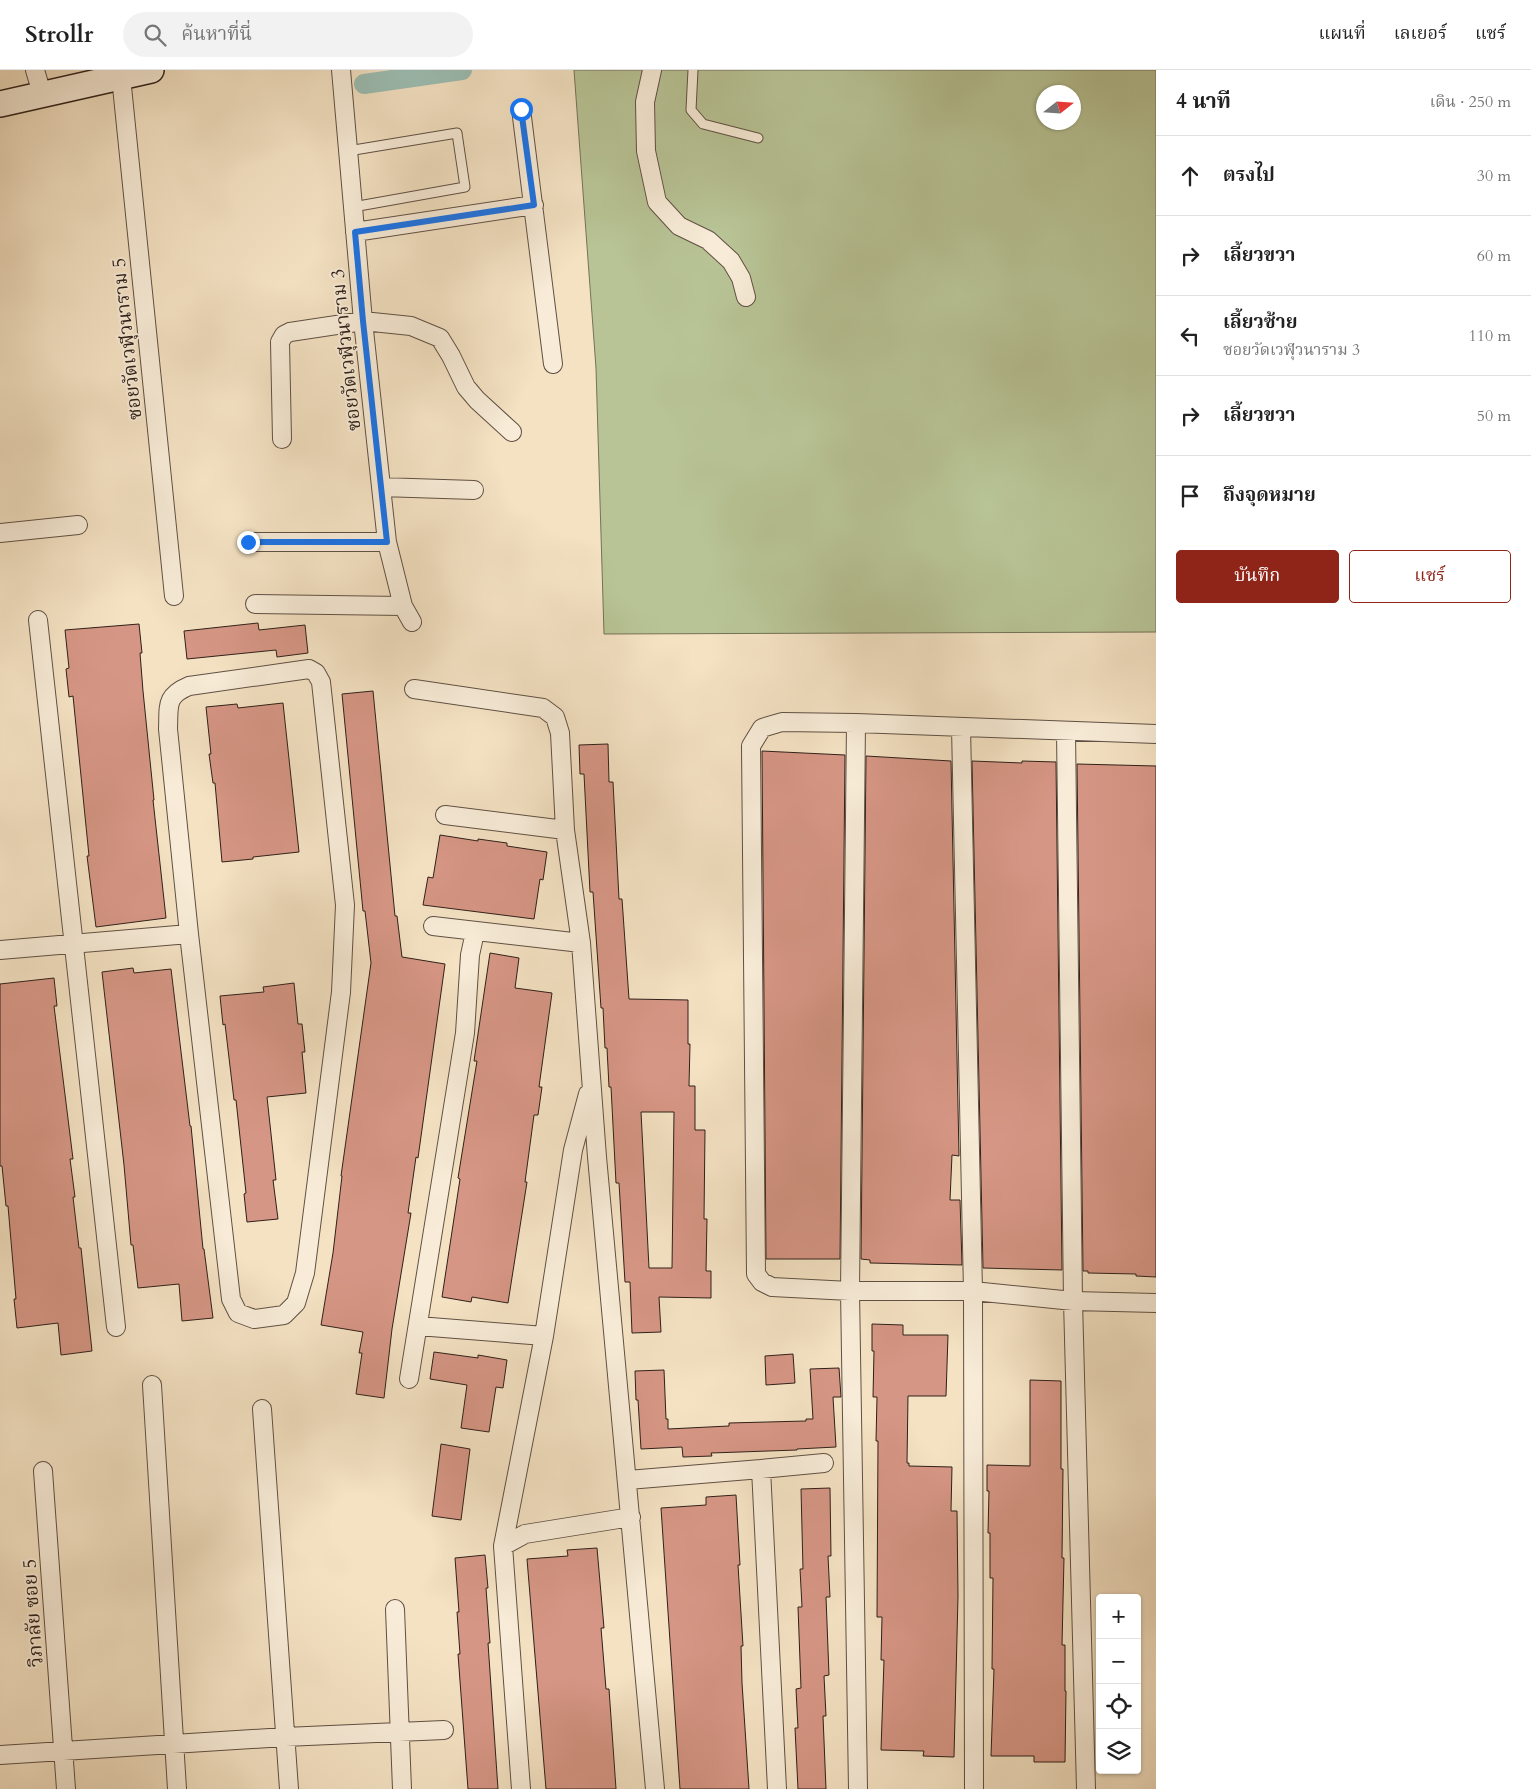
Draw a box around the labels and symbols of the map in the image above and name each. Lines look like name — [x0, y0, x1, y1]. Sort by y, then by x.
north arrow — [1036, 85, 1081, 130]
route start — [510, 98, 533, 121]
street label: ซอยวัดเวฬุวนาราม 5 — [106, 257, 148, 421]
street label: ซอยวัดเวฬุวนาราม 3 — [325, 268, 367, 432]
route end — [237, 531, 260, 554]
street label: วิภาลัย ซอย 5 — [16, 1558, 50, 1668]

